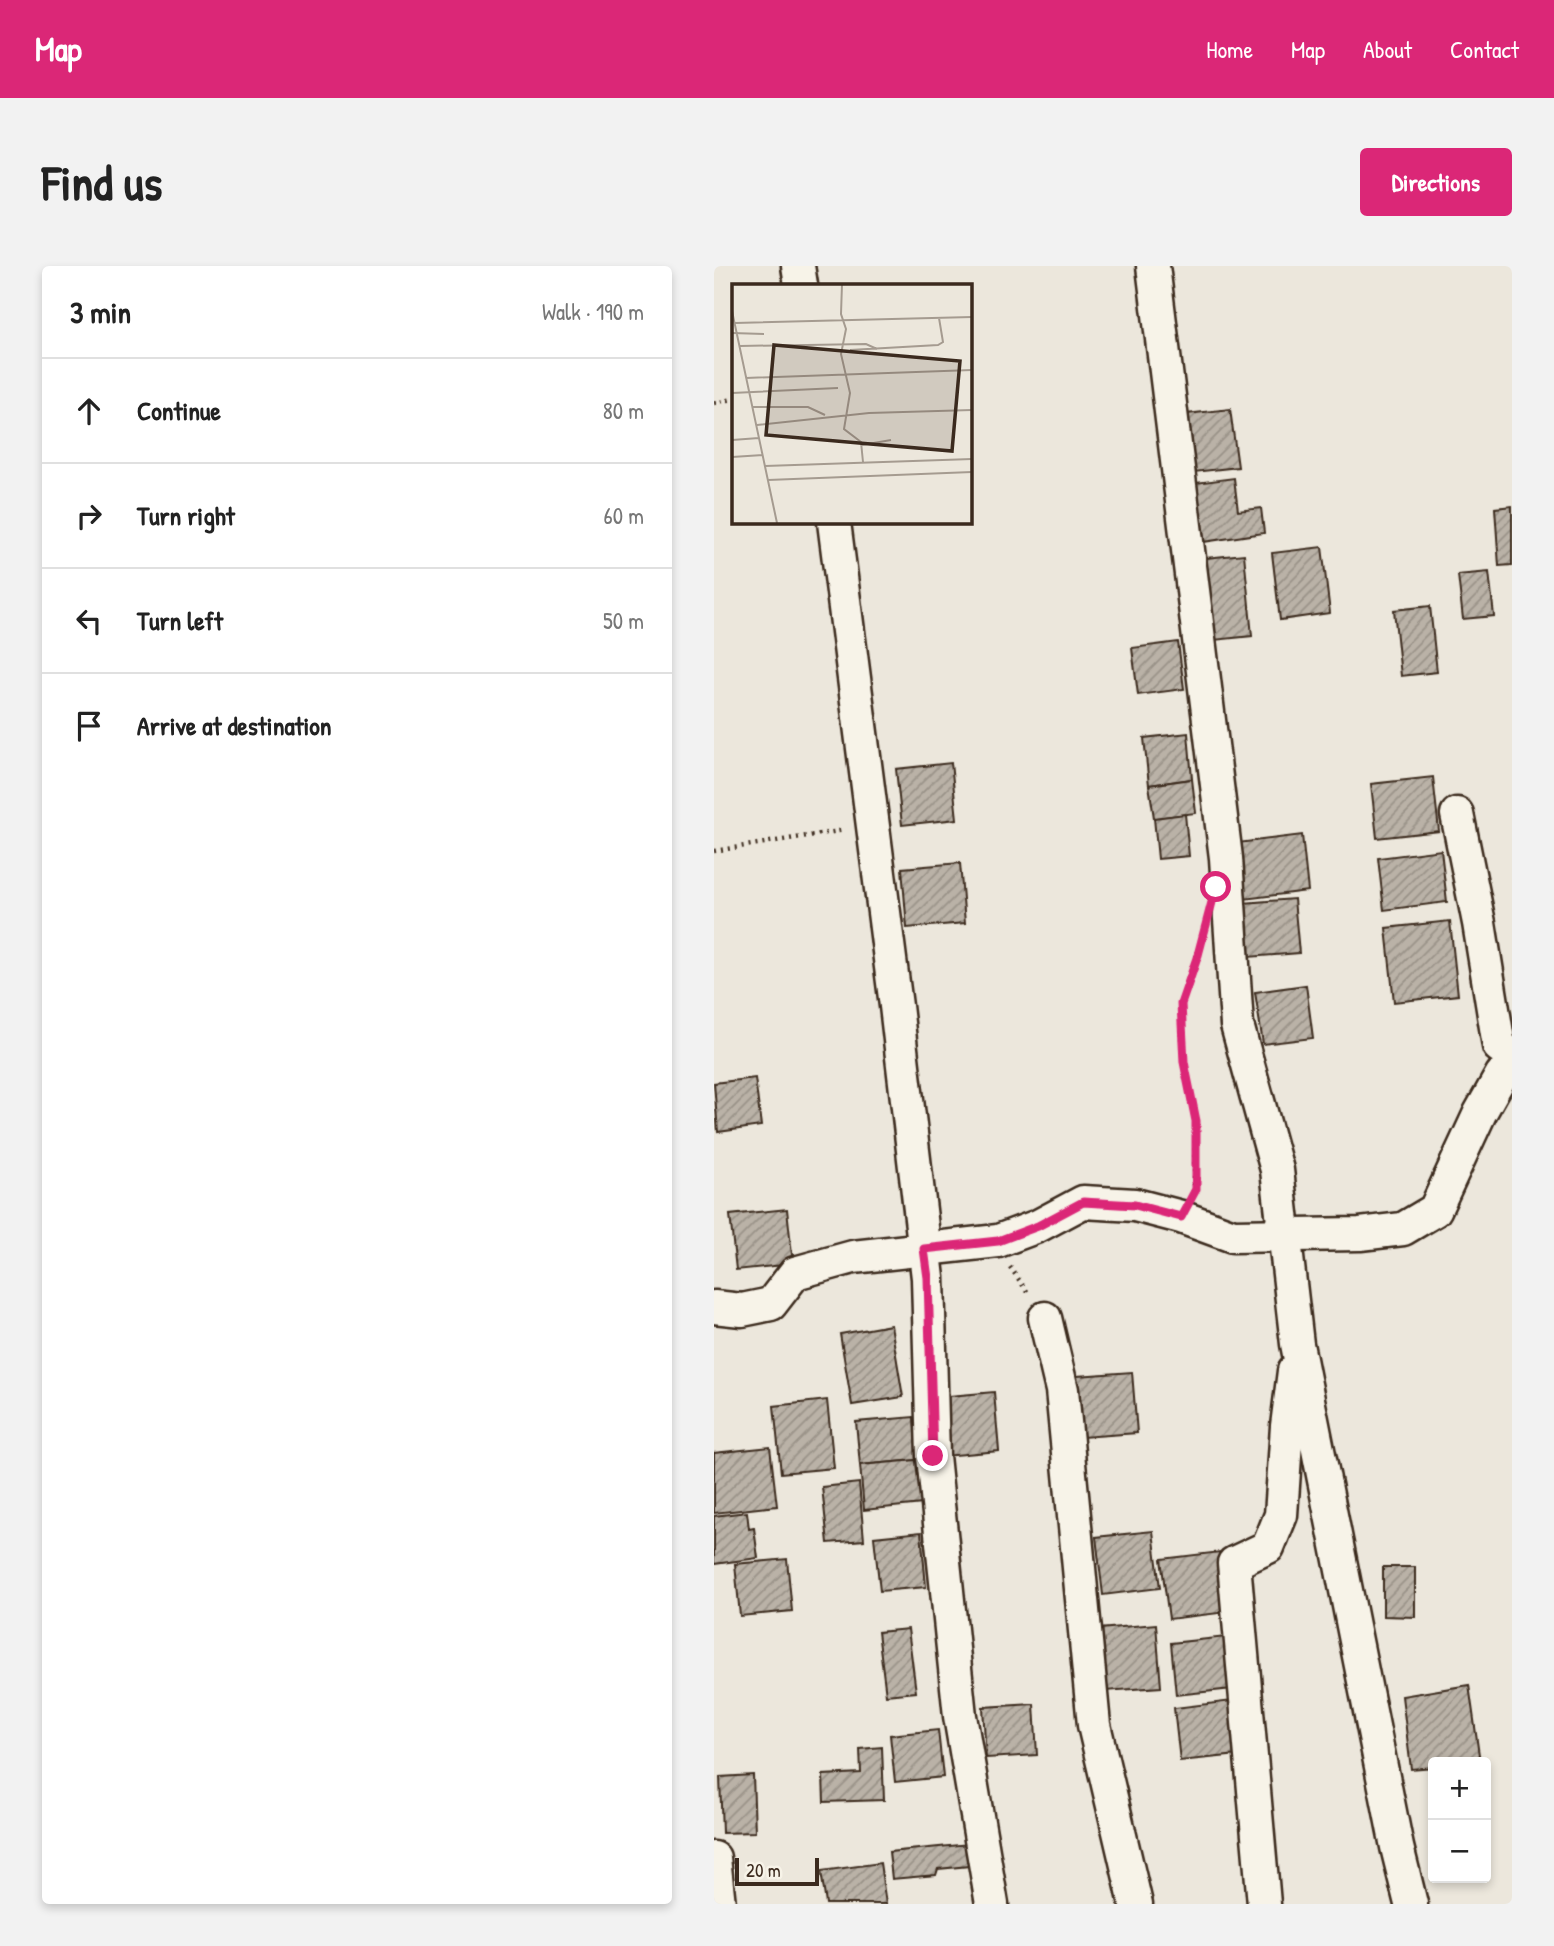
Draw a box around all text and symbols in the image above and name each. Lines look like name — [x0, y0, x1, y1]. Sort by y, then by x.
text: Map — [35, 27, 82, 71]
text: Home — [1206, 33, 1253, 65]
text: Map — [1291, 33, 1325, 65]
text: About — [1363, 33, 1412, 65]
text: Contact — [1450, 33, 1519, 65]
button: Directions — [1360, 148, 1512, 216]
text: Find us — [42, 149, 162, 215]
inset map — [732, 284, 971, 523]
text: 3 min — [70, 292, 131, 332]
text: Walk · 190 m — [542, 296, 644, 327]
icon: ahead — [70, 392, 108, 430]
text: Continue — [137, 393, 221, 428]
text: 80 m — [603, 395, 644, 426]
icon: right — [70, 497, 108, 535]
text: Turn right — [137, 498, 235, 533]
text: 60 m — [604, 500, 644, 531]
icon: left — [70, 602, 108, 640]
text: Turn left — [137, 603, 223, 638]
text: 50 m — [603, 605, 644, 636]
icon: arrive — [70, 707, 108, 745]
text: Arrive at destination — [137, 708, 332, 743]
route start — [1200, 871, 1231, 902]
route end — [917, 1440, 948, 1471]
map controls — [1428, 1757, 1491, 1883]
button: + — [1428, 1757, 1491, 1820]
button: − — [1428, 1820, 1491, 1883]
scale bar — [735, 1855, 819, 1887]
text: 20 m — [746, 1857, 781, 1883]

